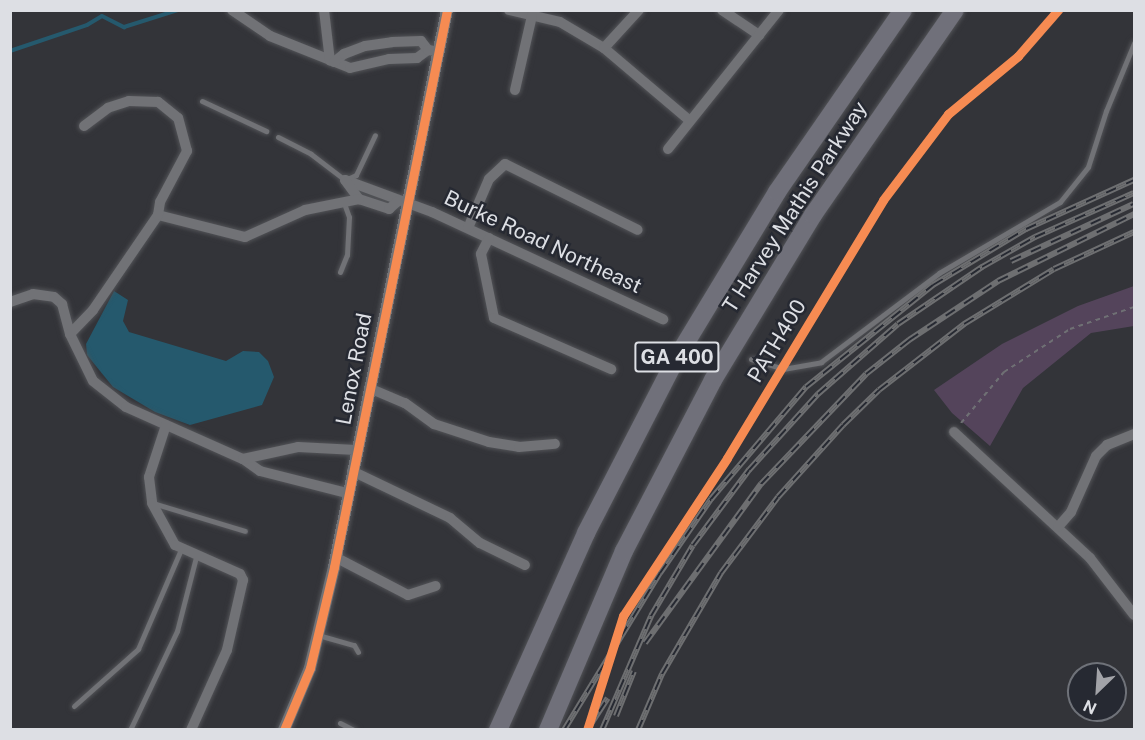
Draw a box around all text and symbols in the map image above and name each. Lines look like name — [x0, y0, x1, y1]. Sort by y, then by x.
street label: T Harvey Mathis Parkway — [717, 97, 873, 317]
street label: Burke Road Northeast — [440, 185, 646, 299]
street label: PATH400 — [742, 295, 812, 387]
street label: Lenox Road — [331, 311, 377, 427]
road number: GA 400 — [634, 340, 720, 374]
north arrow — [1067, 662, 1127, 722]
text: N — [1080, 696, 1100, 718]

